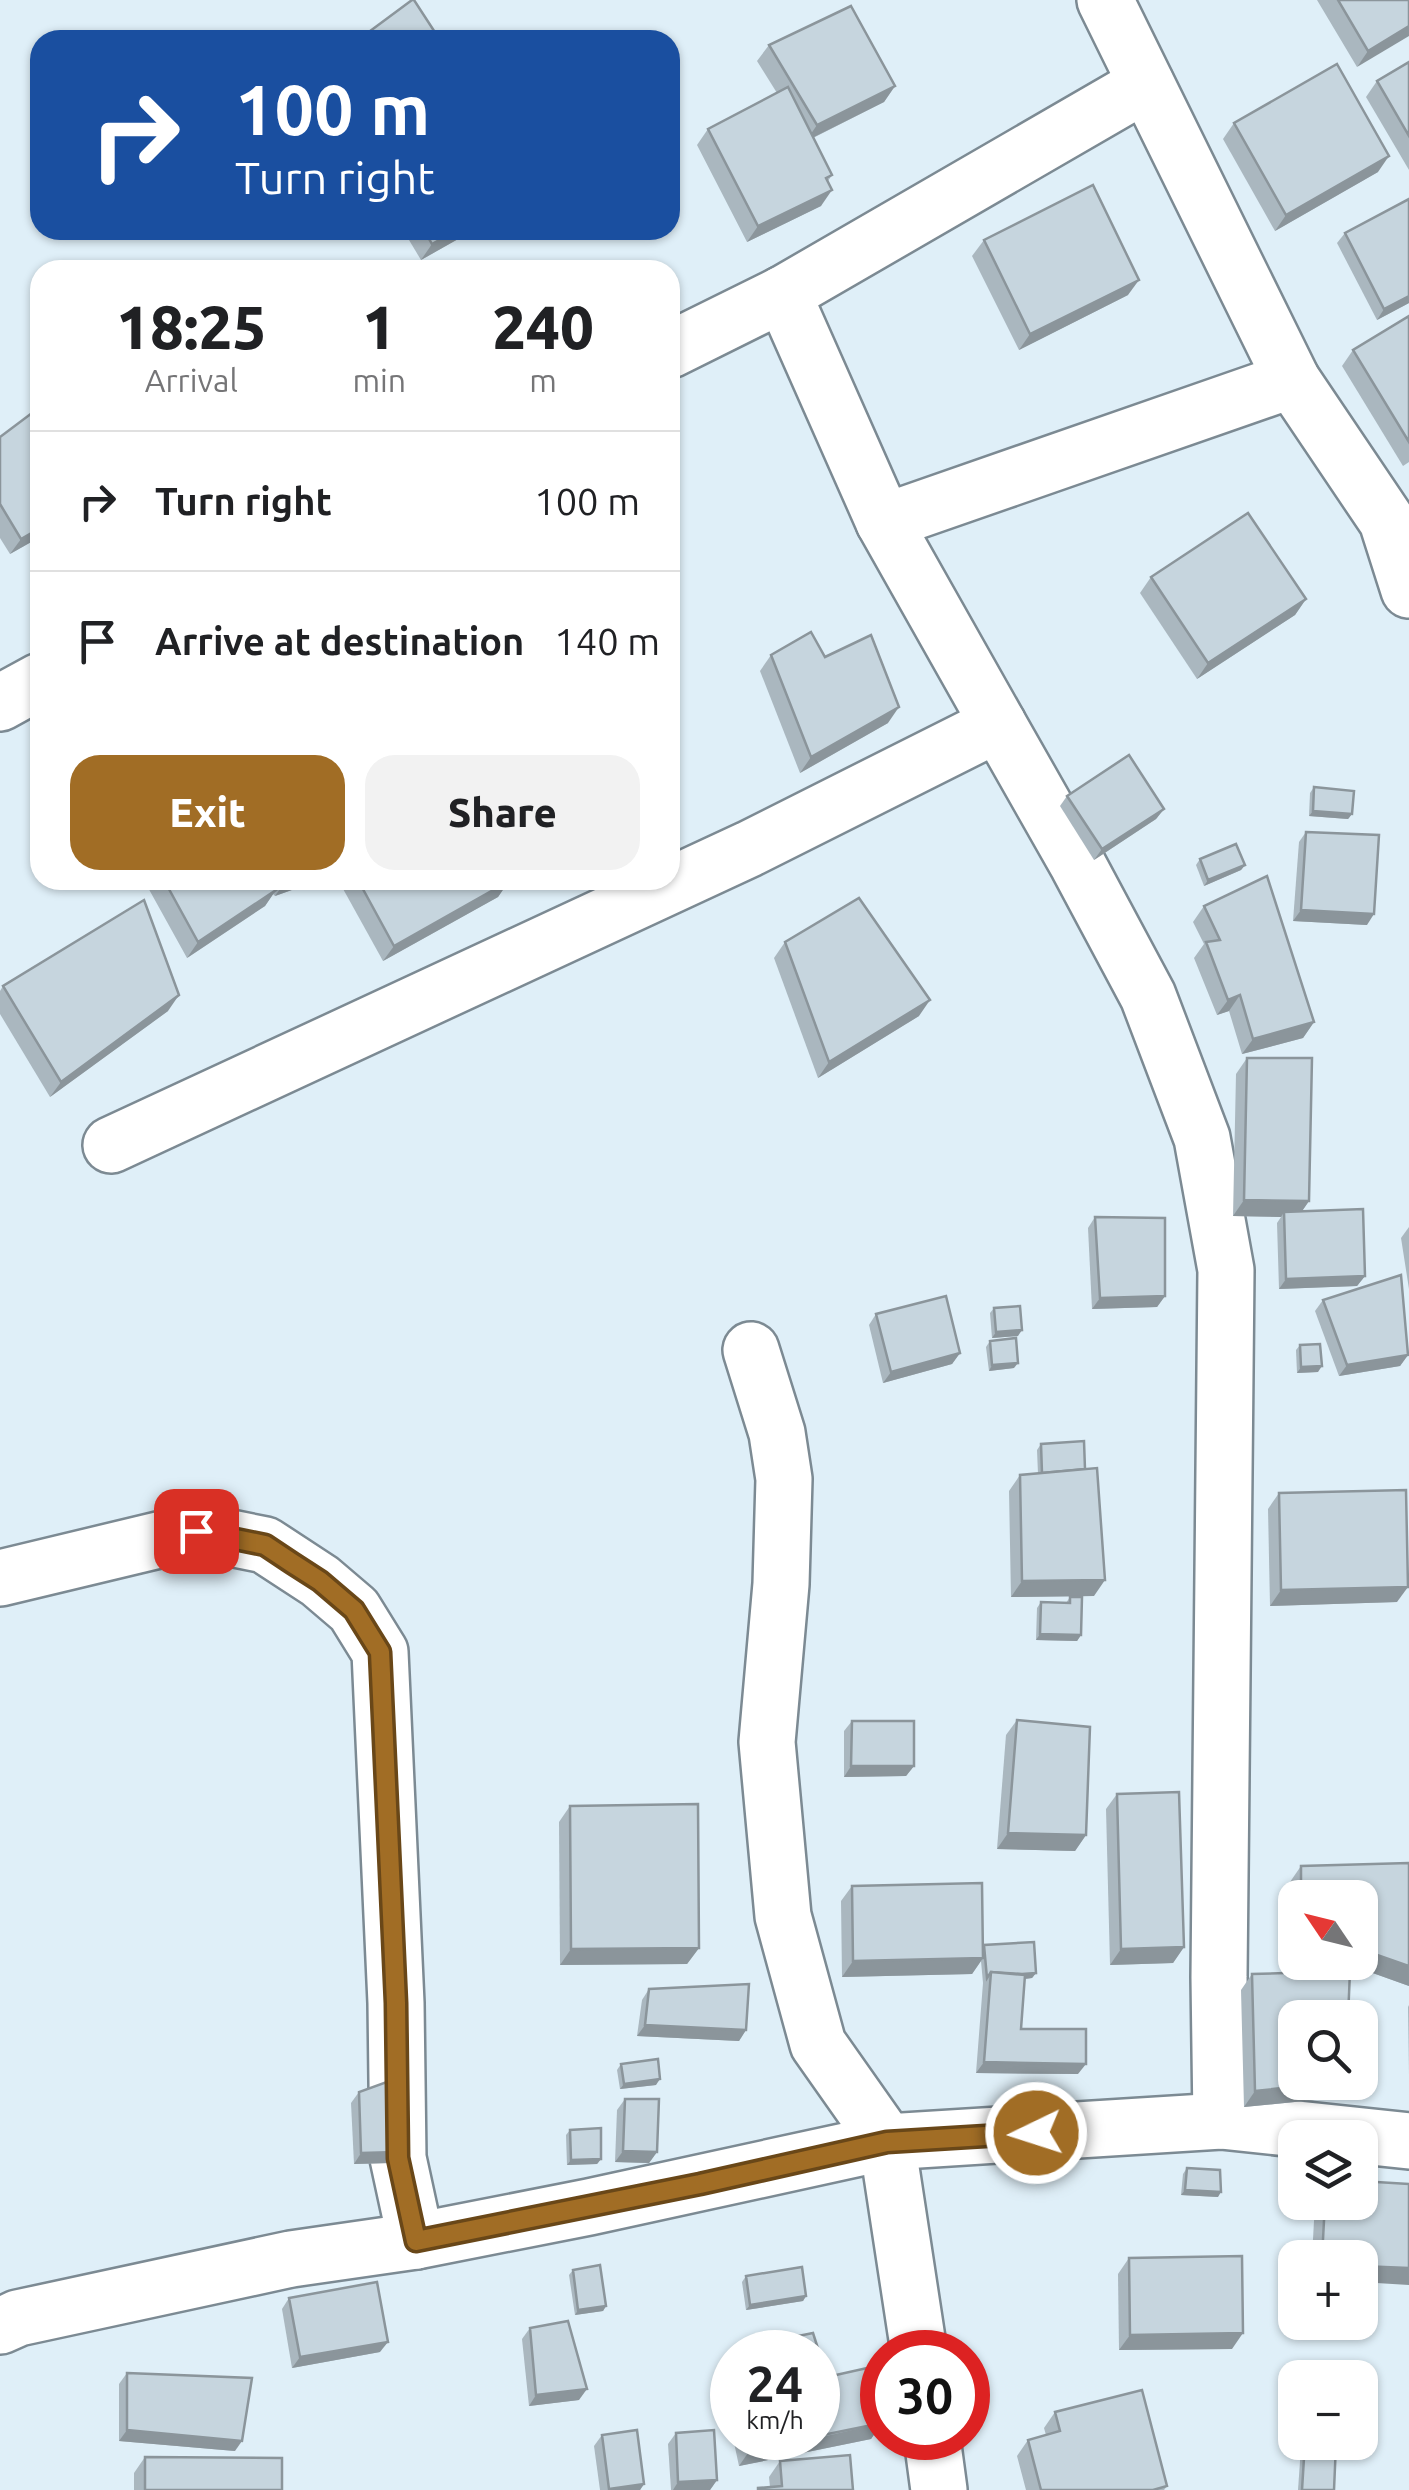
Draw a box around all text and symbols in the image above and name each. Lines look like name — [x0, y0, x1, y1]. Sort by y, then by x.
icon: right — [70, 70, 200, 200]
text: 100 m — [235, 70, 430, 148]
text: Turn right — [235, 152, 435, 203]
text: 18:25 — [116, 293, 266, 360]
text: 1 — [362, 293, 396, 360]
text: 240 — [492, 293, 594, 360]
text: Arrival — [145, 362, 238, 398]
text: min — [352, 362, 406, 398]
text: m — [529, 362, 557, 398]
icon: right — [70, 474, 125, 529]
text: Turn right — [155, 480, 332, 522]
text: 100 m — [534, 480, 640, 522]
icon: arrive — [70, 614, 125, 669]
text: Arrive at destination — [155, 620, 524, 662]
text: 140 m — [554, 620, 660, 662]
button: Exit — [70, 755, 345, 870]
button: Share — [365, 755, 640, 870]
pin — [154, 1489, 239, 1574]
icon: arrive — [169, 1504, 224, 1559]
north arrow — [1278, 1880, 1378, 1980]
map controls — [1278, 1880, 1378, 2460]
button: search — [1278, 2000, 1378, 2100]
position arrow — [984, 2081, 1088, 2185]
button: layers — [1278, 2120, 1378, 2220]
button: + — [1278, 2240, 1378, 2340]
speed limit sign: 30 — [860, 2330, 990, 2460]
text: 24 — [747, 2355, 803, 2411]
button: − — [1278, 2360, 1378, 2460]
text: km/h — [746, 2406, 804, 2434]

